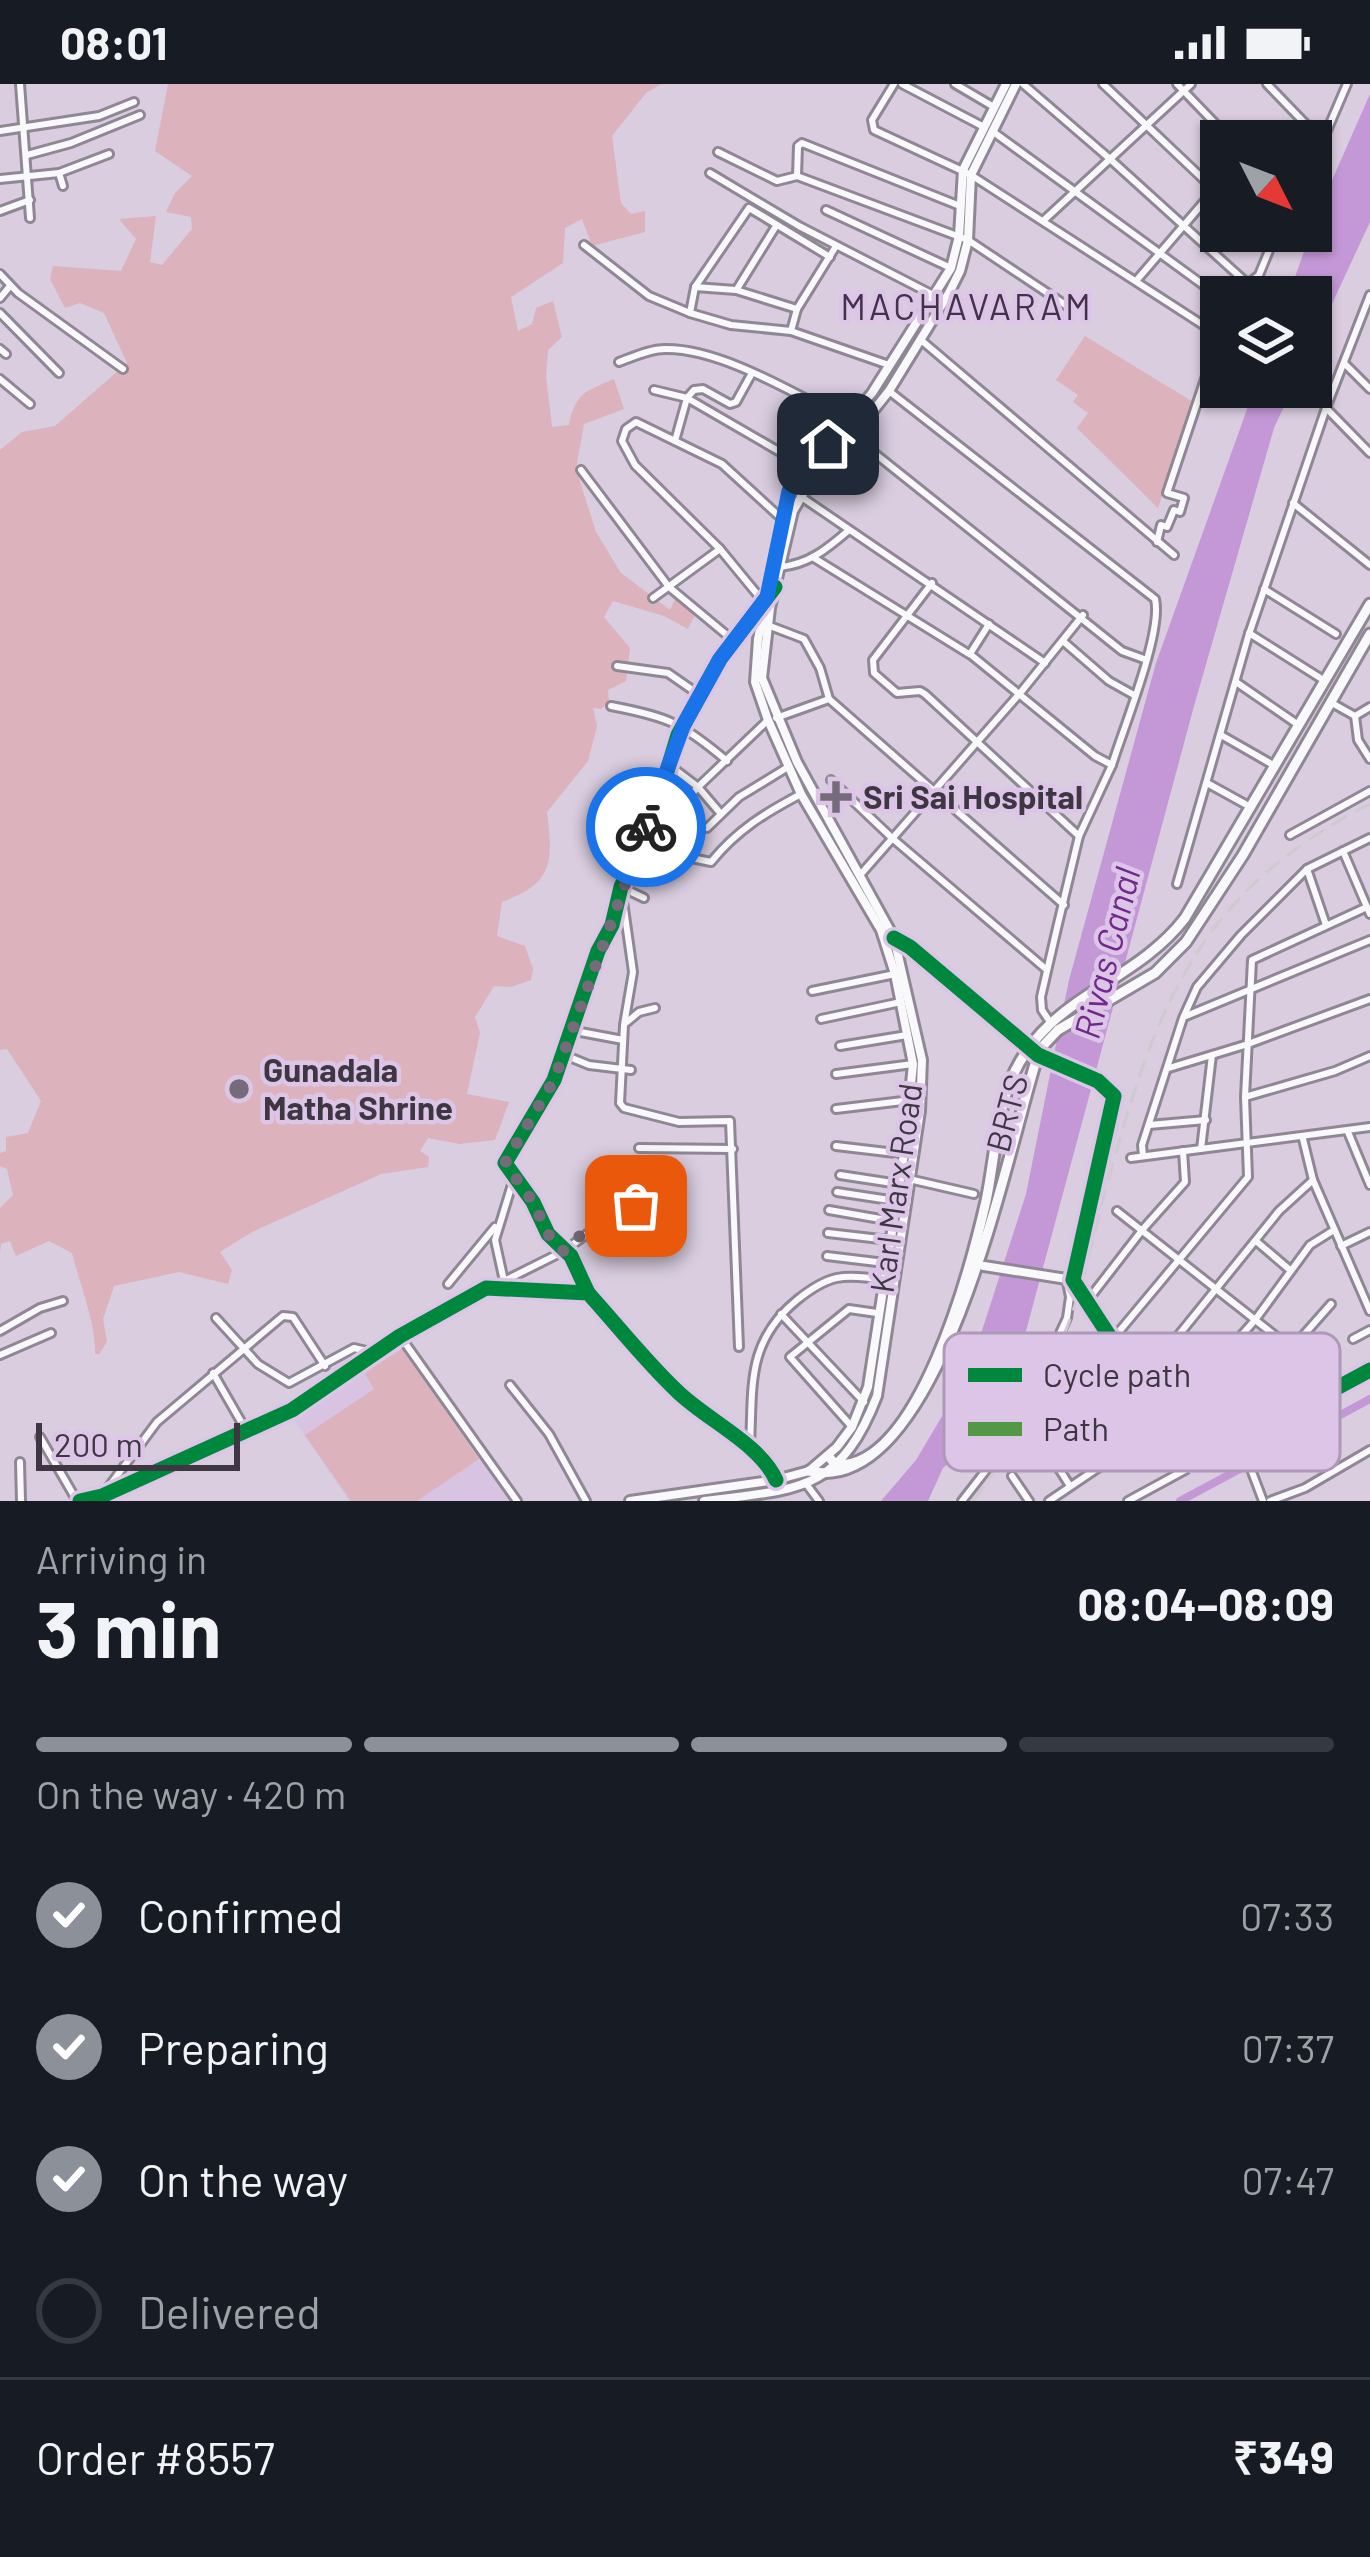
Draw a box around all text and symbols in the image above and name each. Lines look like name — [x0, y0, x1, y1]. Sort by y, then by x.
text: 08:01 — [60, 15, 167, 69]
north arrow — [1200, 120, 1332, 252]
map controls — [1200, 120, 1332, 408]
button: layers — [1200, 276, 1332, 408]
district label: MACHAVARAM — [840, 284, 1094, 327]
pin — [777, 393, 879, 495]
icon: home — [795, 411, 861, 477]
courier — [586, 767, 706, 887]
place label: Sri Sai Hospital — [863, 776, 1083, 816]
marker: Sri Sai Hospital — [820, 781, 852, 813]
icon: bike — [613, 794, 679, 860]
water label: Rivas Canal — [1064, 863, 1148, 1043]
place label: Gunadala Matha Shrine — [263, 1049, 453, 1127]
street label: BRTS — [977, 1069, 1036, 1156]
marker: Gunadala Matha Shrine — [226, 1076, 252, 1102]
street label: Karl Marx Road — [861, 1081, 929, 1295]
pin — [585, 1155, 687, 1257]
icon: bag — [603, 1173, 669, 1239]
legend — [944, 1333, 1340, 1471]
text: Cycle path — [1043, 1354, 1191, 1394]
text: Path — [1043, 1408, 1109, 1448]
scale bar — [36, 1417, 240, 1470]
text: 200 m — [54, 1424, 143, 1464]
text: Arriving in — [36, 1535, 207, 1582]
text: 08:04–08:09 — [1077, 1576, 1334, 1630]
text: 3 min — [36, 1580, 221, 1674]
text: On the way · 420 m — [36, 1770, 346, 1817]
icon: check — [36, 1882, 102, 1948]
text: Confirmed — [138, 1888, 343, 1942]
text: 07:33 — [1240, 1892, 1334, 1939]
icon: check — [36, 2014, 102, 2080]
text: Preparing — [138, 2020, 329, 2074]
text: 07:37 — [1242, 2024, 1334, 2071]
icon: check — [36, 2146, 102, 2212]
text: On the way — [138, 2152, 348, 2206]
text: 07:47 — [1242, 2156, 1334, 2203]
text: Delivered — [138, 2284, 321, 2338]
text: ₹349 — [1233, 2429, 1334, 2483]
text: Order #8557 — [36, 2430, 275, 2484]

